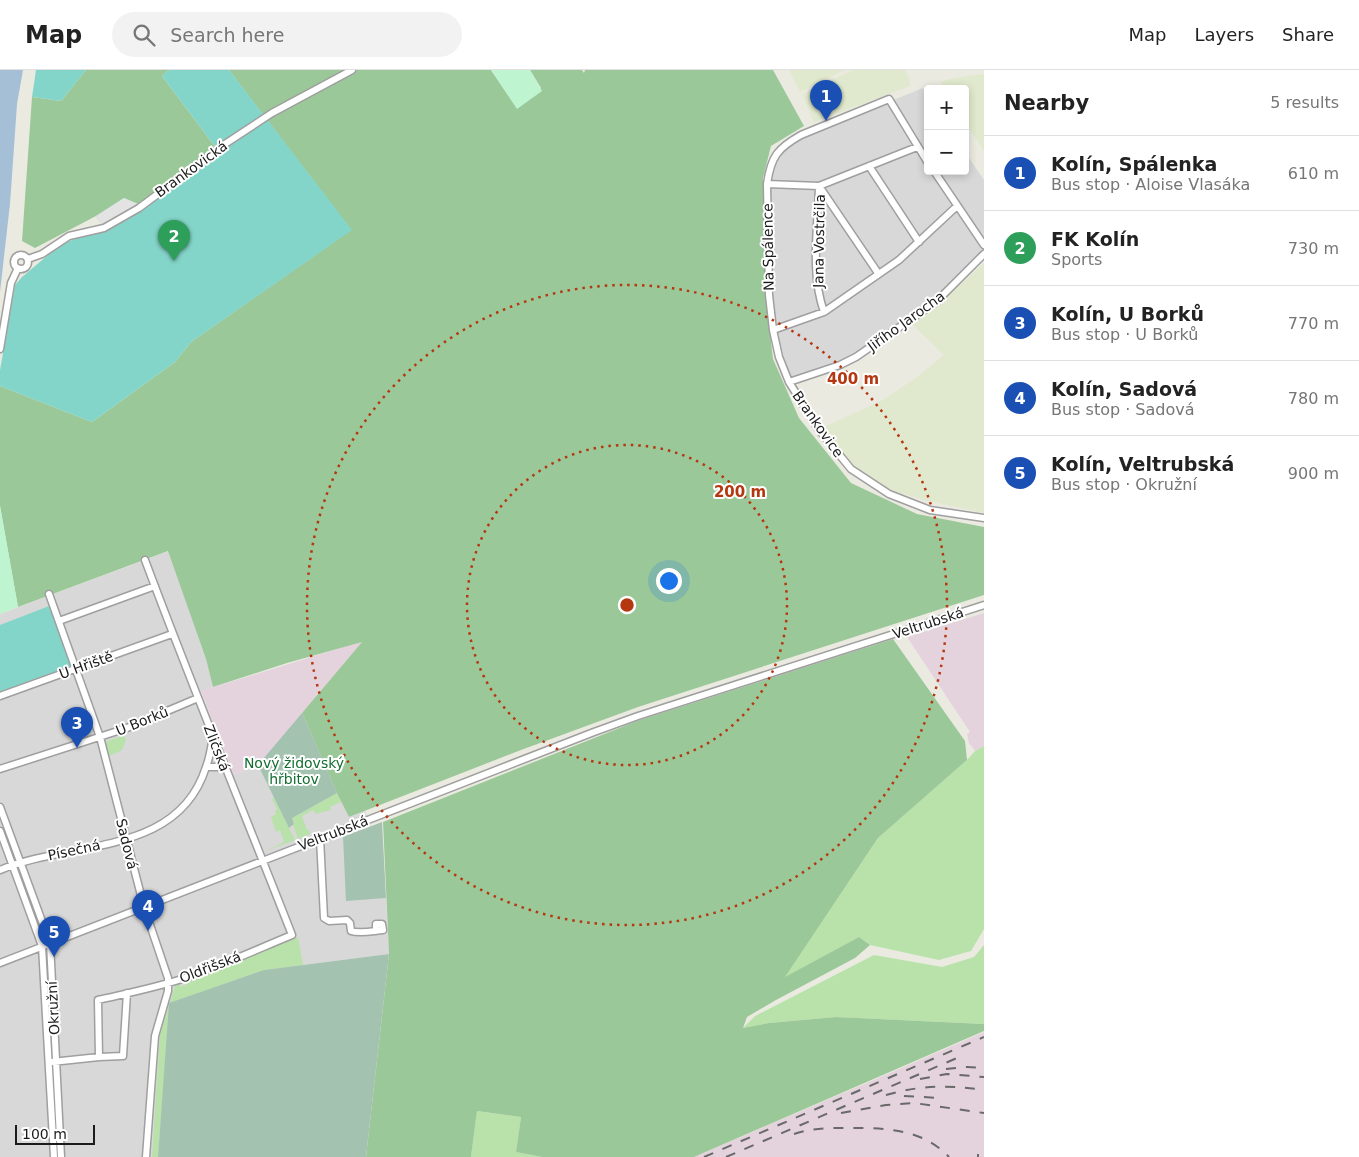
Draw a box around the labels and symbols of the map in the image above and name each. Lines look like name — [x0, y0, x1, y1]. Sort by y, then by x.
pin: 1 — [810, 80, 842, 121]
street label: Brankovická — [152, 137, 230, 201]
street label: Jana Vostrčila — [810, 194, 828, 289]
street label: Na Spálence — [759, 203, 777, 291]
pin: 2 — [158, 220, 190, 261]
street label: Jiřího Jarocha — [864, 288, 948, 355]
text: 400 m — [827, 370, 879, 388]
street label: Brankovice — [789, 388, 847, 460]
text: 200 m — [714, 483, 766, 501]
your location — [656, 568, 682, 594]
centre of rings — [618, 596, 636, 614]
street label: Veltrubská — [890, 604, 966, 642]
street label: U Hřiště — [57, 648, 115, 682]
street label: U Borků — [113, 703, 171, 739]
pin: 3 — [61, 707, 93, 748]
street label: Zličská — [201, 722, 233, 774]
park label: Nový židovský hřbitov — [244, 755, 344, 787]
street label: Veltrubská — [296, 812, 370, 854]
street label: Sadová — [113, 817, 141, 871]
street label: Písečná — [46, 837, 102, 863]
pin: 4 — [132, 890, 164, 931]
pin: 5 — [38, 916, 70, 957]
street label: Oldřišská — [177, 948, 243, 986]
street label: Okružní — [44, 980, 62, 1035]
scale bar — [15, 1122, 95, 1145]

